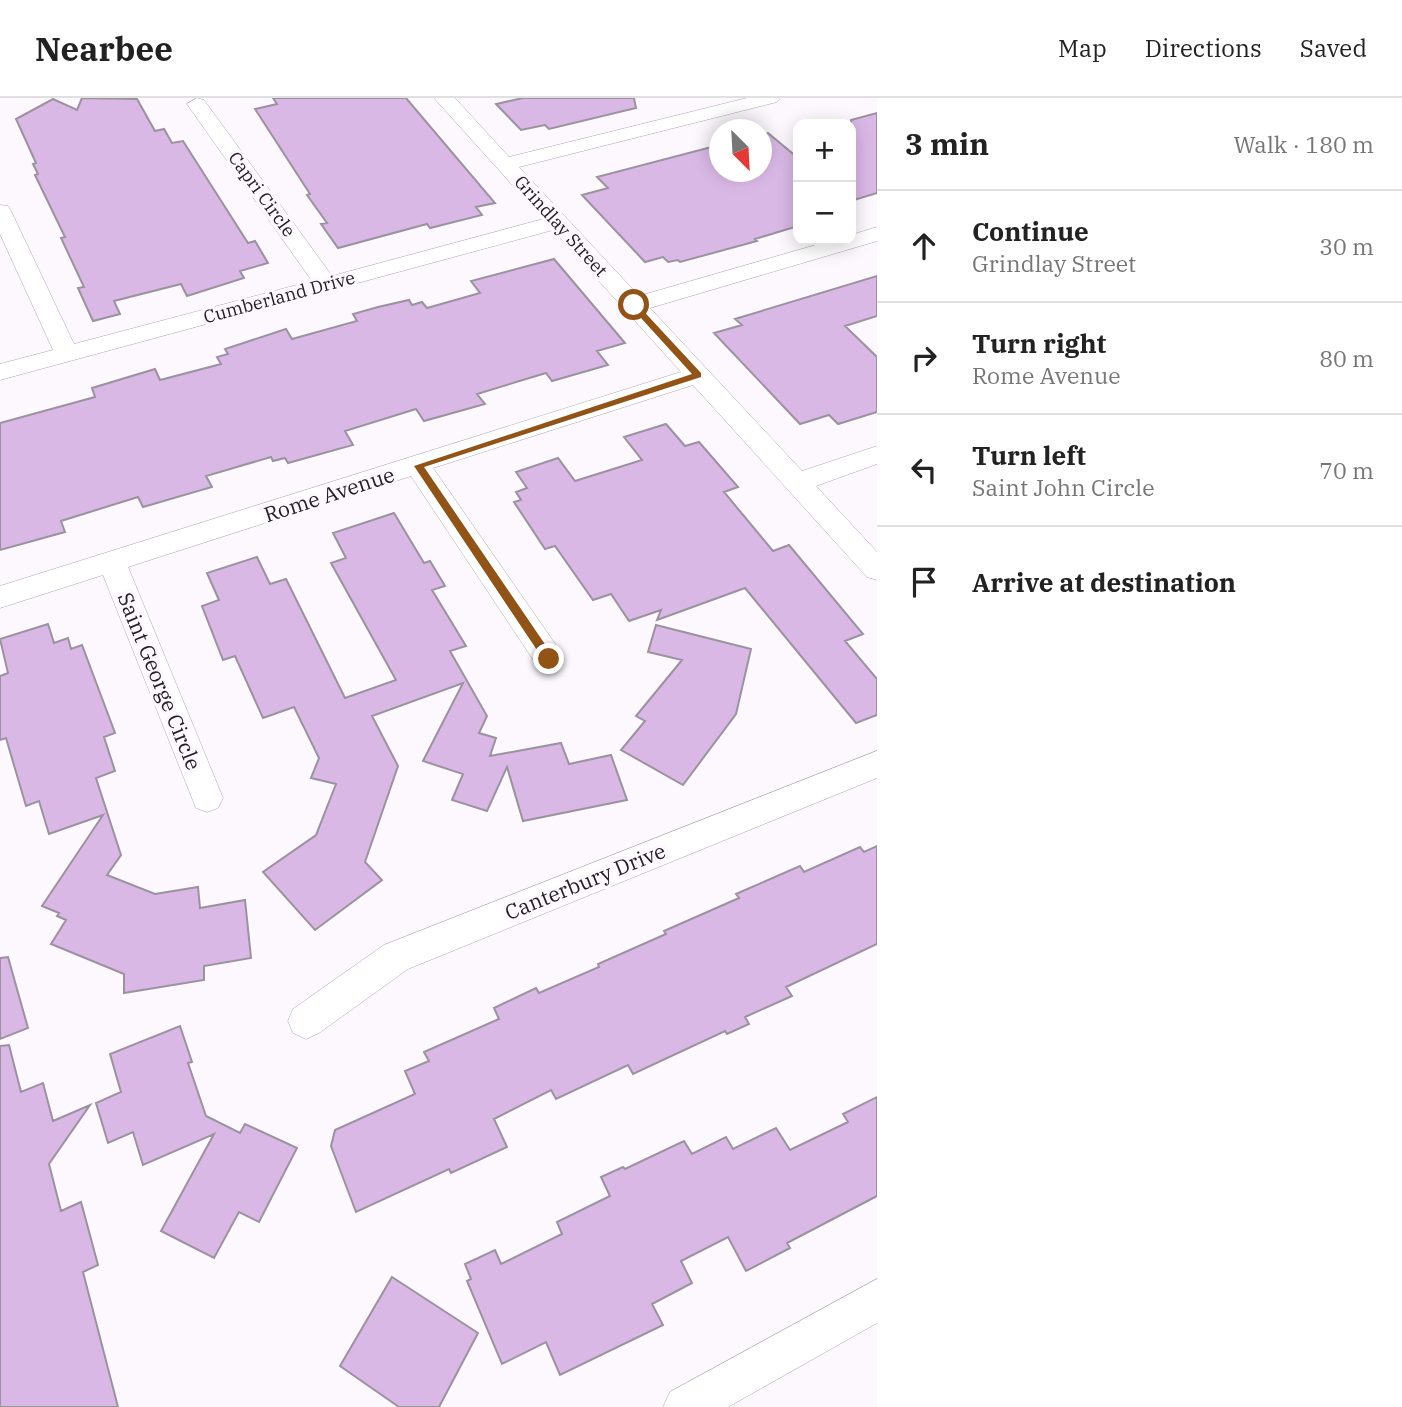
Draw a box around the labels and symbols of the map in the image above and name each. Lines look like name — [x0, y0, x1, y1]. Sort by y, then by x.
north arrow — [709, 119, 772, 182]
street label: Capri Circle — [223, 147, 301, 241]
street label: Grindlay Street — [509, 171, 613, 281]
street label: Cumberland Drive — [201, 266, 357, 328]
route start — [618, 289, 649, 320]
street label: Rome Avenue — [260, 460, 398, 528]
street label: Saint George Circle — [112, 588, 208, 774]
route end — [533, 643, 564, 674]
street label: Canterbury Drive — [501, 836, 669, 926]

